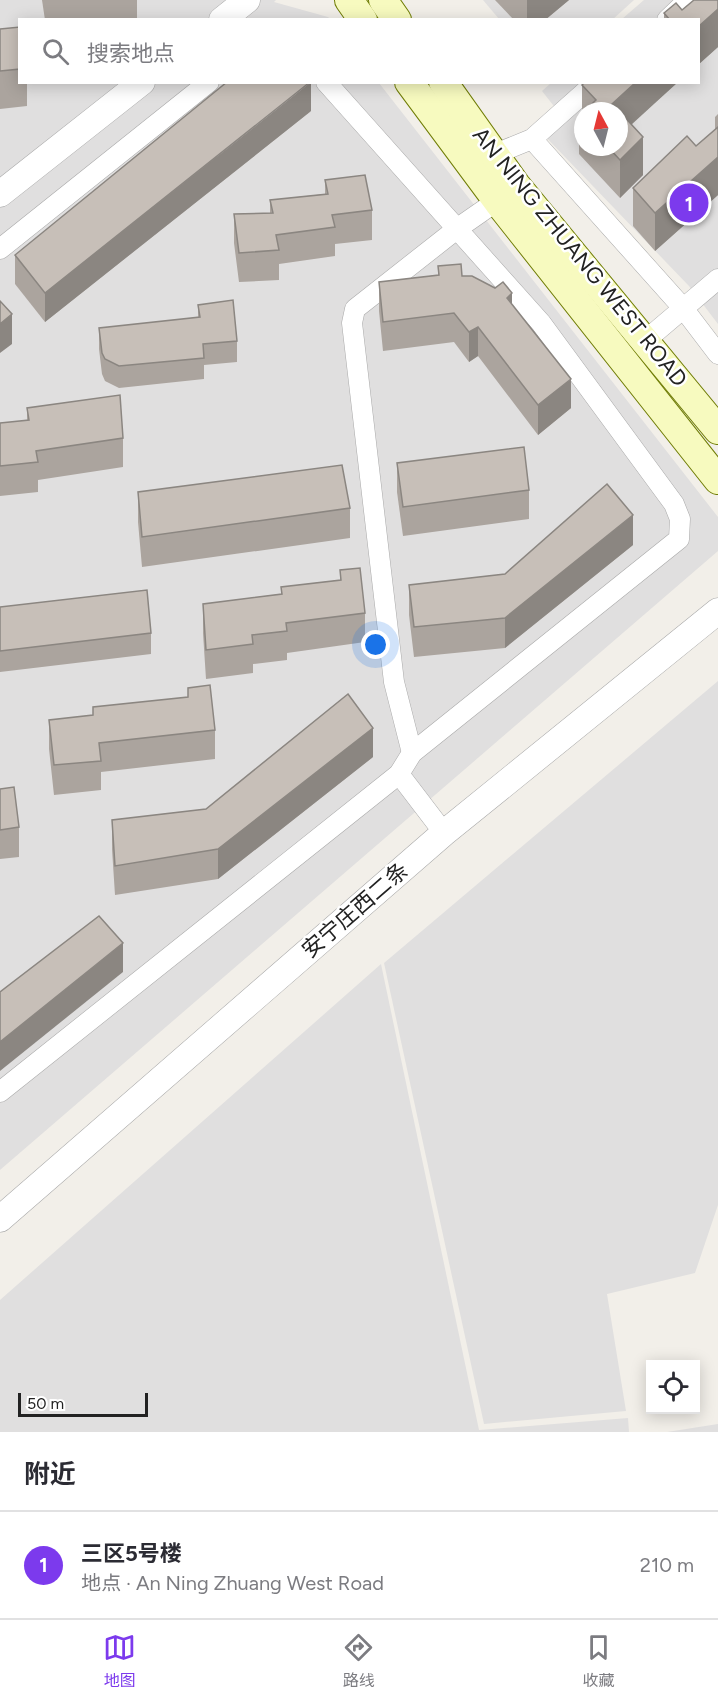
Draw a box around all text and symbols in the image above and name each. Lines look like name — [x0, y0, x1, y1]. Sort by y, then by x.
search box — [18, 18, 700, 84]
icon: search — [39, 35, 72, 68]
text: 搜索地点 — [87, 40, 175, 67]
north arrow — [574, 102, 628, 156]
street label: AN NING ZHUANG WEST ROAD — [467, 122, 693, 392]
pin: 1 — [670, 180, 708, 226]
your location — [361, 630, 390, 659]
street label: 安宁庄西二条 — [296, 857, 414, 963]
map controls — [646, 1360, 700, 1414]
button: locate — [646, 1360, 700, 1414]
scale bar — [18, 1390, 148, 1418]
text: 50 m — [27, 1394, 64, 1413]
text: 附近 — [24, 1458, 76, 1490]
text: 三区5号楼 — [81, 1540, 182, 1567]
text: 1 — [39, 1553, 48, 1577]
text: 210 m — [640, 1553, 694, 1577]
text: 地点 · An Ning Zhuang West Road — [81, 1571, 384, 1595]
tab: 地图 — [103, 1631, 136, 1691]
tab: 路线 — [342, 1631, 375, 1691]
tab: 收藏 — [582, 1631, 615, 1691]

